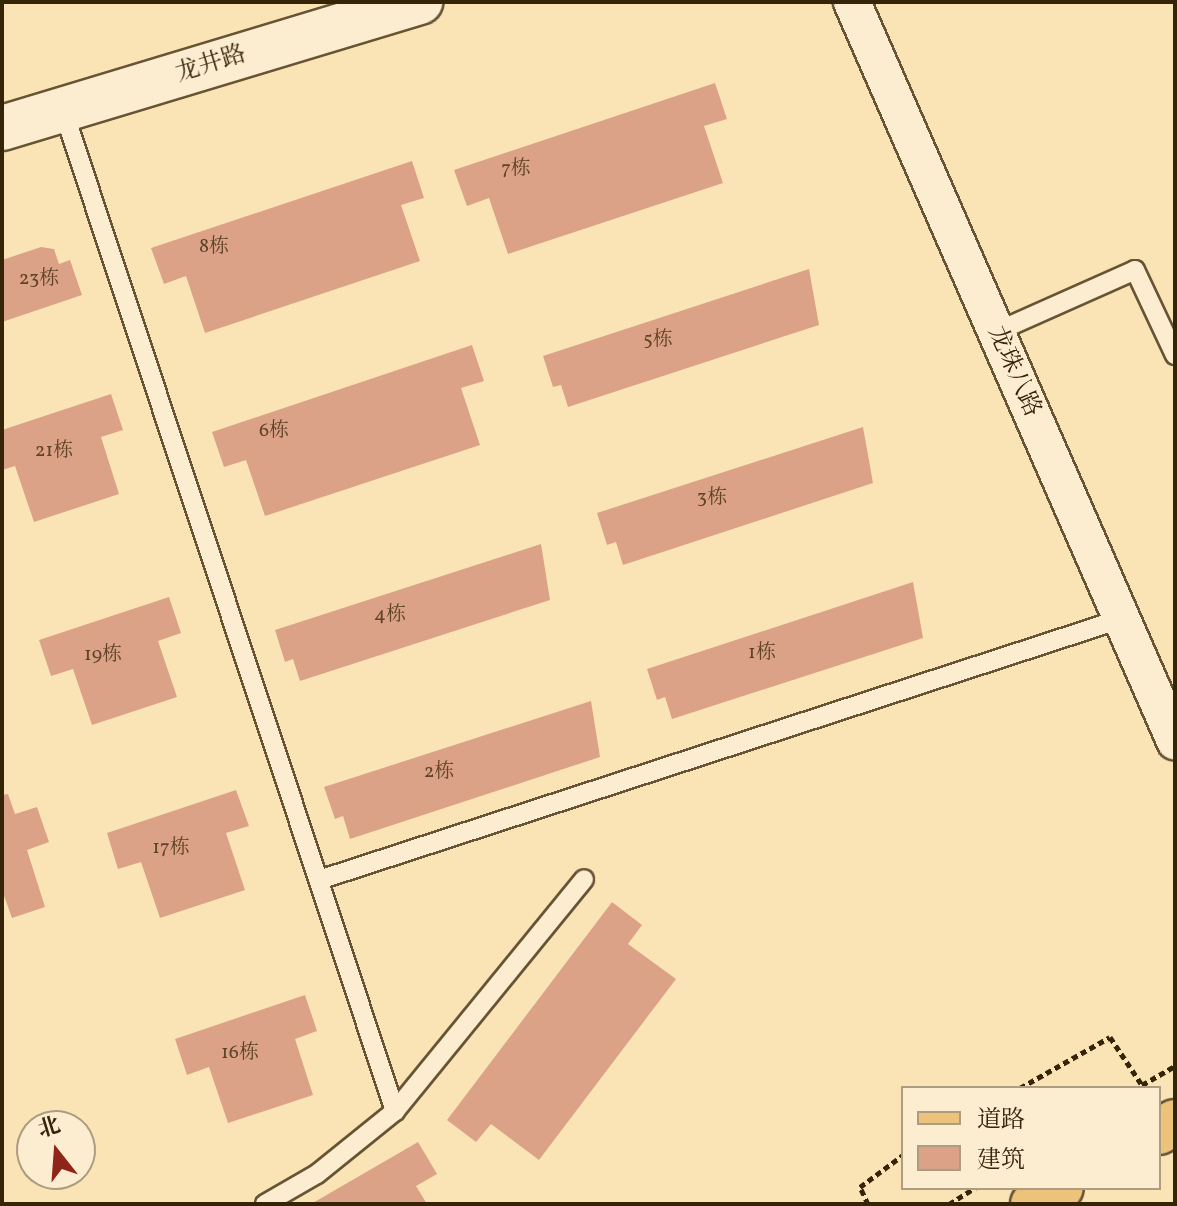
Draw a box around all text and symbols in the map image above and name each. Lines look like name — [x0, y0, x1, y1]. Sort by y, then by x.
street label: 龙井路 — [172, 41, 250, 89]
house number: 7栋 — [501, 157, 531, 181]
house number: 8栋 — [199, 235, 229, 259]
house number: 23栋 — [19, 267, 59, 291]
street label: 龙珠八路 — [980, 322, 1046, 422]
house number: 5栋 — [643, 328, 673, 352]
house number: 6栋 — [259, 419, 289, 443]
house number: 21栋 — [35, 439, 73, 463]
house number: 3栋 — [697, 486, 727, 510]
house number: 4栋 — [374, 603, 406, 627]
house number: 1栋 — [748, 641, 776, 665]
house number: 19栋 — [84, 643, 122, 667]
house number: 2栋 — [424, 760, 454, 784]
house number: 17栋 — [152, 836, 190, 860]
house number: 16栋 — [221, 1041, 259, 1065]
legend — [901, 1086, 1161, 1190]
text: 道路 — [977, 1104, 1025, 1138]
north arrow — [16, 1110, 96, 1190]
text: 北 — [34, 1110, 64, 1147]
text: 建筑 — [977, 1144, 1025, 1178]

